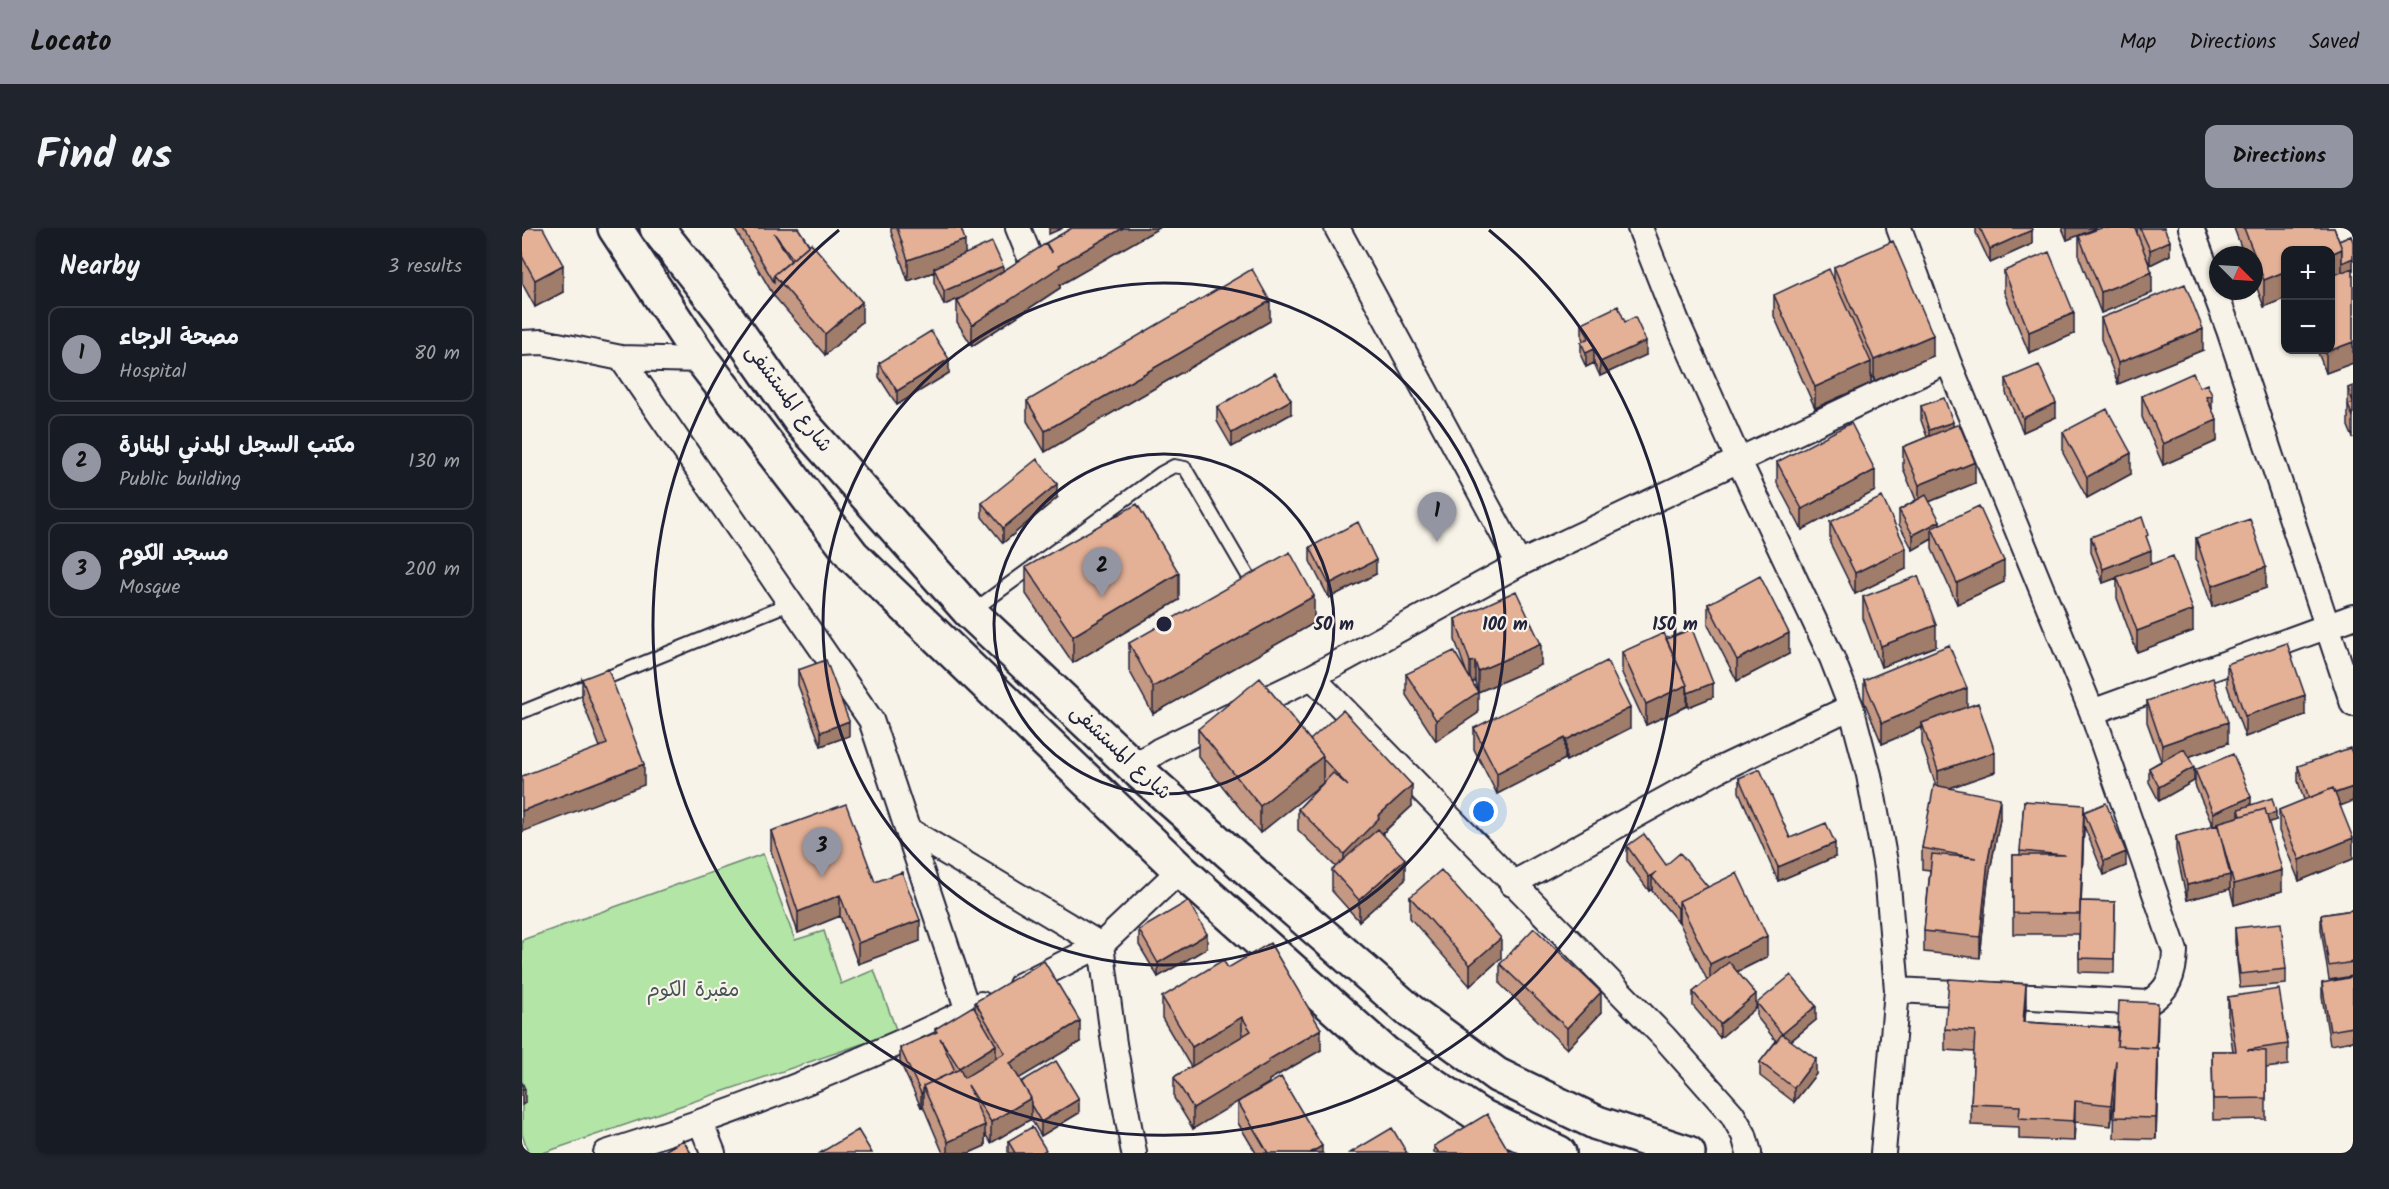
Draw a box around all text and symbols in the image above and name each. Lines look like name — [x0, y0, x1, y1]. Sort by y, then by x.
text: Locato — [30, 20, 111, 65]
text: Map — [2120, 26, 2156, 59]
text: Directions — [2189, 26, 2276, 59]
text: Saved — [2309, 26, 2359, 59]
text: Find us — [36, 123, 172, 190]
button: Directions — [2205, 125, 2353, 188]
text: Nearby — [60, 246, 140, 288]
north arrow — [2209, 246, 2263, 300]
map controls — [2281, 246, 2335, 354]
button: + — [2281, 246, 2335, 300]
text: 3 results — [388, 251, 462, 283]
button: − — [2281, 300, 2335, 354]
text: مصحة الرجاء — [119, 321, 239, 356]
text: 1 — [78, 338, 85, 370]
text: 80 m — [414, 338, 460, 370]
street label: شارع المستشفى — [736, 338, 840, 460]
text: Hospital — [119, 356, 186, 388]
text: مكتب السجل المدني المنارة — [119, 429, 355, 464]
text: 2 — [76, 446, 87, 478]
text: 130 m — [408, 446, 460, 478]
text: Public building — [119, 464, 241, 496]
pin: 1 — [1418, 492, 1456, 542]
text: مسجد الكوم — [119, 537, 229, 572]
pin: 2 — [1082, 548, 1122, 597]
text: 3 — [76, 554, 87, 586]
text: 200 m — [404, 554, 460, 586]
text: Mosque — [119, 572, 180, 604]
text: 50 m — [1313, 611, 1354, 640]
text: 100 m — [1482, 611, 1528, 640]
text: 150 m — [1652, 611, 1698, 640]
centre of rings — [1154, 614, 1174, 634]
street label: شارع المستشفى — [1062, 697, 1178, 809]
your location — [1469, 797, 1498, 826]
pin: 3 — [802, 828, 842, 877]
park label: مقبرة الكوم — [647, 975, 739, 1007]

